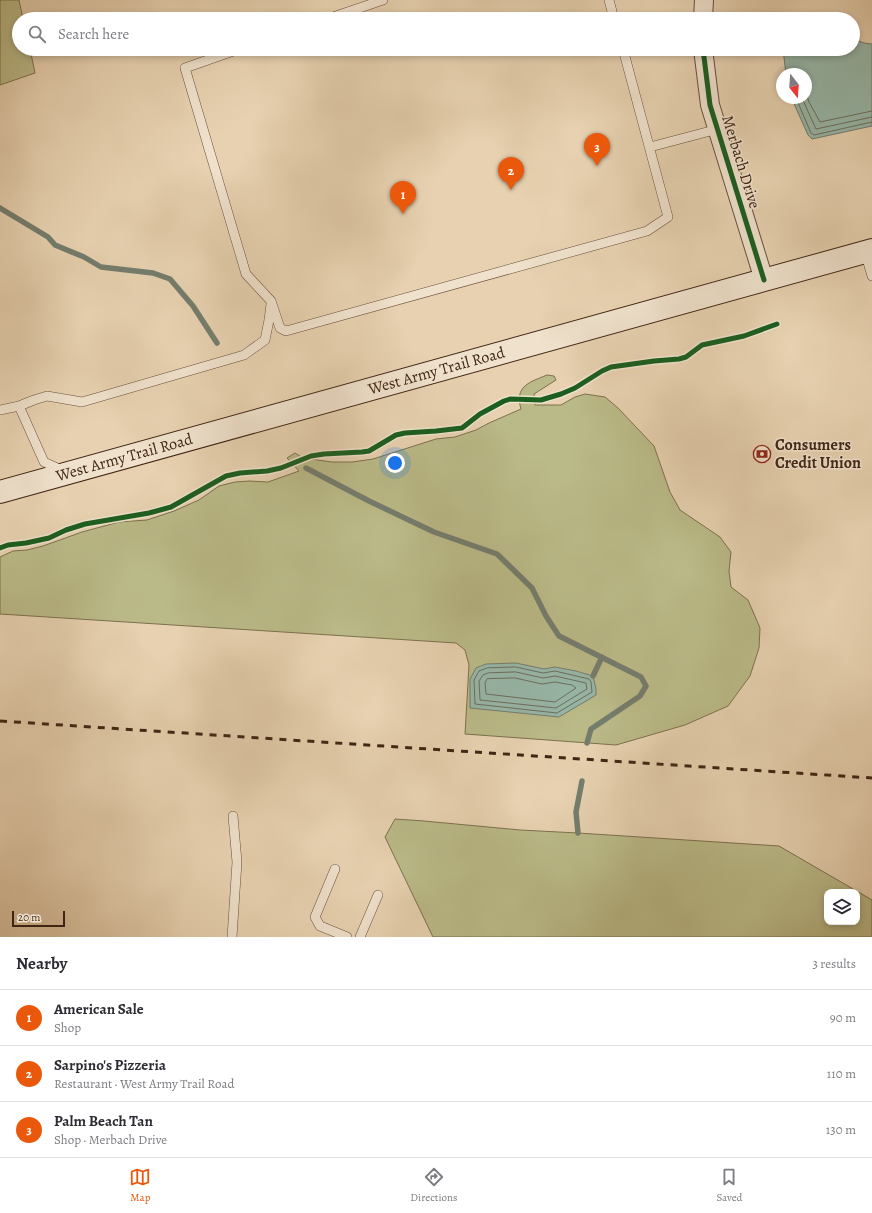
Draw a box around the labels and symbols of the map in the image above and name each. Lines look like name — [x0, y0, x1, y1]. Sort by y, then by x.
north arrow — [776, 68, 812, 104]
street label: Merbach Drive — [716, 113, 766, 211]
pin: 3 — [584, 133, 610, 166]
pin: 2 — [498, 157, 524, 190]
pin: 1 — [390, 181, 416, 214]
street label: West Army Trail Road — [365, 341, 508, 401]
street label: West Army Trail Road — [53, 428, 196, 487]
place label: Consumers Credit Union — [775, 434, 861, 474]
bank icon: Consumers Credit Union — [752, 444, 772, 464]
your location — [385, 453, 405, 473]
scale bar — [12, 909, 65, 928]

